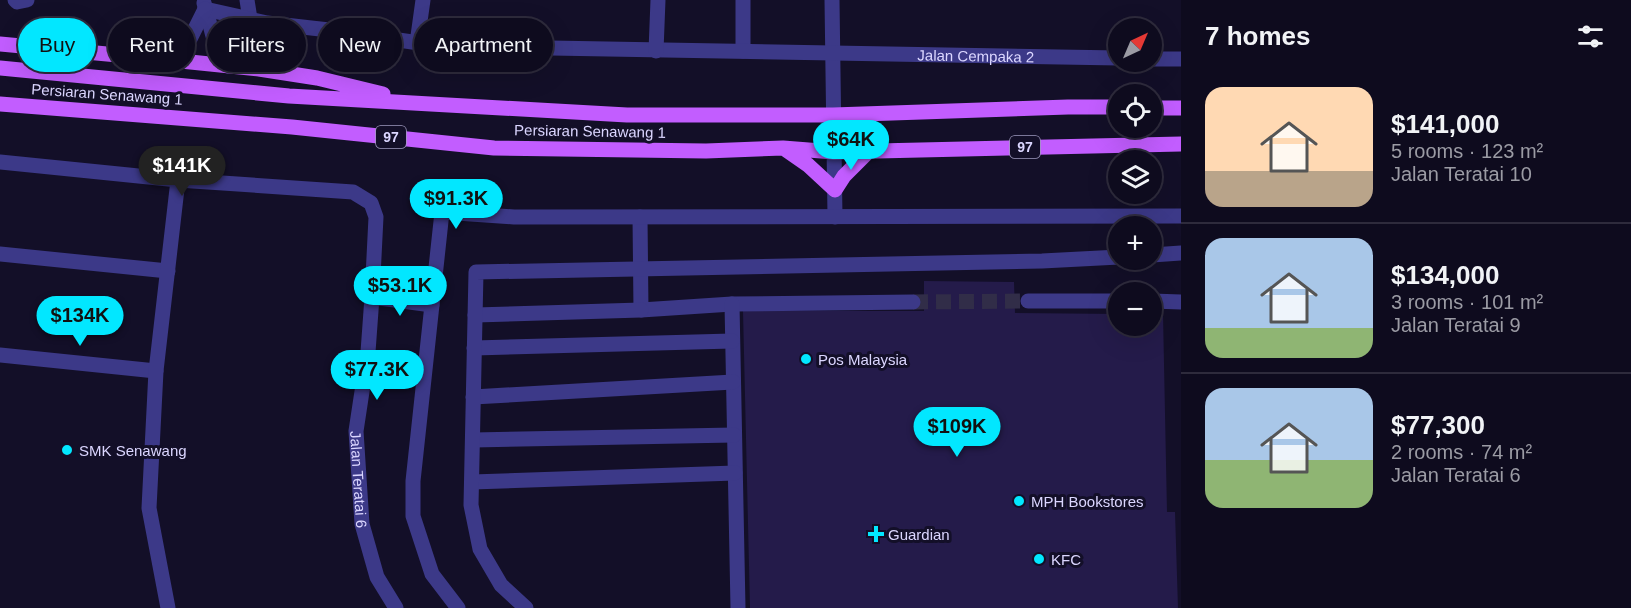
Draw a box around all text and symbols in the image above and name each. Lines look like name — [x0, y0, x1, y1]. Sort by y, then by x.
chip: Buy — [18, 18, 96, 72]
chip: Rent — [108, 18, 195, 72]
chip: Filters — [207, 18, 306, 72]
chip: New — [318, 18, 402, 72]
chip: Apartment — [414, 18, 553, 72]
north arrow — [1108, 18, 1162, 72]
map controls — [1108, 18, 1162, 336]
icon: filters — [1574, 20, 1607, 53]
text: 7 homes — [1205, 21, 1311, 51]
street label: Jalan Cempaka 2 — [917, 46, 1034, 65]
street label: Persiaran Senawang 1 — [31, 80, 183, 108]
button: locate — [1108, 84, 1162, 138]
text: $141,000 — [1391, 109, 1499, 139]
icon: home — [1253, 111, 1325, 183]
pin: $64K — [815, 120, 887, 171]
street label: Persiaran Senawang 1 — [514, 121, 666, 141]
road number: 97 — [376, 126, 406, 148]
text: $64K — [827, 128, 875, 150]
road number: 97 — [1010, 136, 1040, 158]
text: 5 rooms · 123 m² — [1391, 140, 1543, 162]
pin: $141K — [140, 146, 224, 197]
button: layers — [1108, 150, 1162, 204]
text: $141K — [153, 154, 211, 176]
text: Jalan Teratai 10 — [1391, 163, 1532, 185]
pin: $91.3K — [407, 179, 505, 230]
text: $91.3K — [424, 187, 488, 209]
button: + — [1108, 216, 1162, 270]
text: $134,000 — [1391, 260, 1499, 290]
icon: home — [1253, 262, 1325, 334]
pin: $53.1K — [351, 266, 449, 317]
text: $53.1K — [368, 274, 432, 296]
button: − — [1108, 282, 1162, 336]
text: 3 rooms · 101 m² — [1391, 291, 1543, 313]
pin: $134K — [38, 296, 122, 347]
text: $134K — [51, 304, 109, 326]
text: Jalan Teratai 9 — [1391, 314, 1521, 336]
pin: $77.3K — [328, 350, 426, 401]
place label: Pos Malaysia — [818, 351, 908, 368]
marker: Pos Malaysia — [799, 352, 813, 366]
text: $77.3K — [345, 358, 409, 380]
pin: $109K — [915, 407, 999, 458]
text: $77,300 — [1391, 410, 1485, 440]
icon: home — [1253, 412, 1325, 484]
text: $109K — [928, 415, 986, 437]
street label: Jalan Teratai 6 — [348, 430, 371, 529]
text: 2 rooms · 74 m² — [1391, 441, 1532, 463]
place label: SMK Senawang — [79, 442, 187, 459]
marker: SMK Senawang — [60, 443, 74, 457]
text: Jalan Teratai 6 — [1391, 464, 1521, 486]
place label: MPH Bookstores — [1031, 493, 1144, 510]
marker: MPH Bookstores — [1012, 494, 1026, 508]
place label: Guardian — [888, 526, 950, 543]
marker: Guardian — [869, 527, 883, 541]
place label: KFC — [1051, 551, 1081, 568]
marker: KFC — [1032, 552, 1046, 566]

